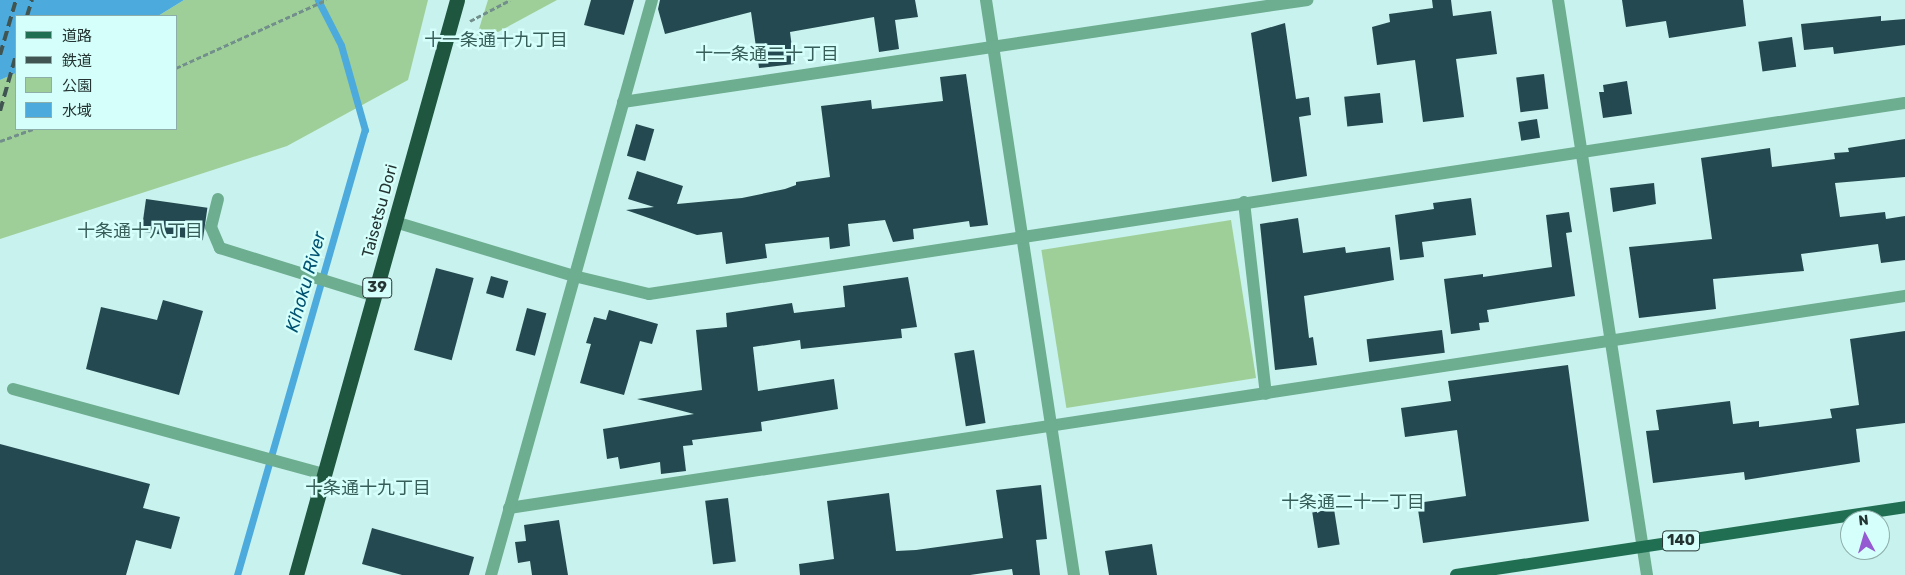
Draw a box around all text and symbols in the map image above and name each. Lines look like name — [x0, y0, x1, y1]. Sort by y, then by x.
legend — [15, 15, 178, 130]
text: 道路 — [62, 27, 92, 45]
district label: 十一条通十九丁目 — [424, 29, 568, 51]
district label: 十一条通二十丁目 — [695, 43, 839, 65]
text: 鉄道 — [62, 52, 92, 70]
text: 公園 — [62, 77, 92, 95]
text: 水域 — [62, 102, 92, 120]
street label: Taisetsu Dori — [358, 162, 402, 260]
district label: 十条通十八丁目 — [77, 220, 203, 242]
water label: Kihoku River — [281, 229, 331, 335]
road number: 39 — [362, 276, 392, 300]
district label: 十条通十九丁目 — [305, 477, 431, 499]
district label: 十条通二十一丁目 — [1281, 491, 1425, 513]
north arrow — [1840, 510, 1890, 560]
text: N — [1858, 512, 1869, 530]
road number: 140 — [1661, 528, 1701, 554]

